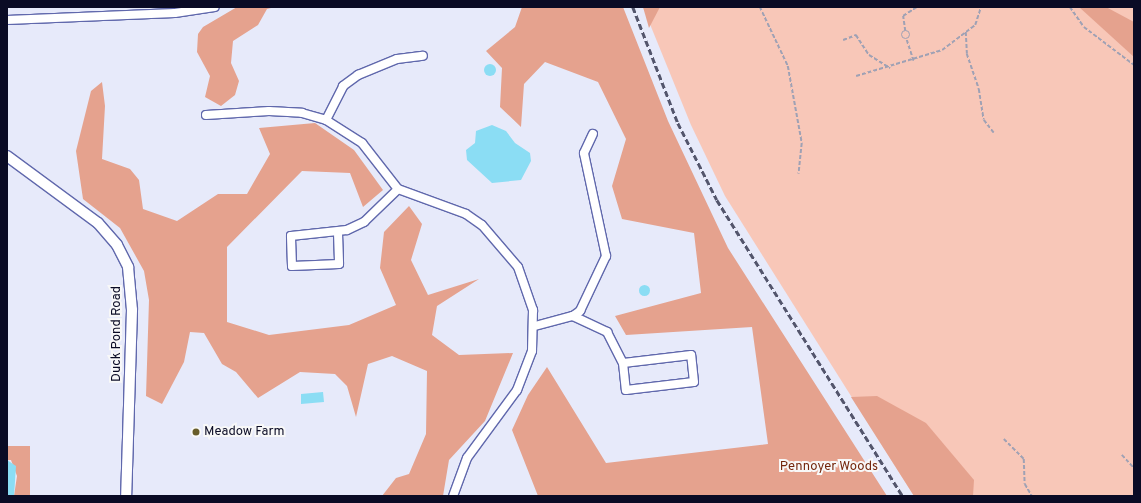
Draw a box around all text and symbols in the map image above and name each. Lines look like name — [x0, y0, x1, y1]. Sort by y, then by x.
street label: Duck Pond Road — [109, 286, 125, 382]
place label: Meadow Farm — [204, 424, 284, 440]
marker: Meadow Farm — [191, 427, 201, 437]
park label: Pennoyer Woods — [780, 459, 878, 475]

